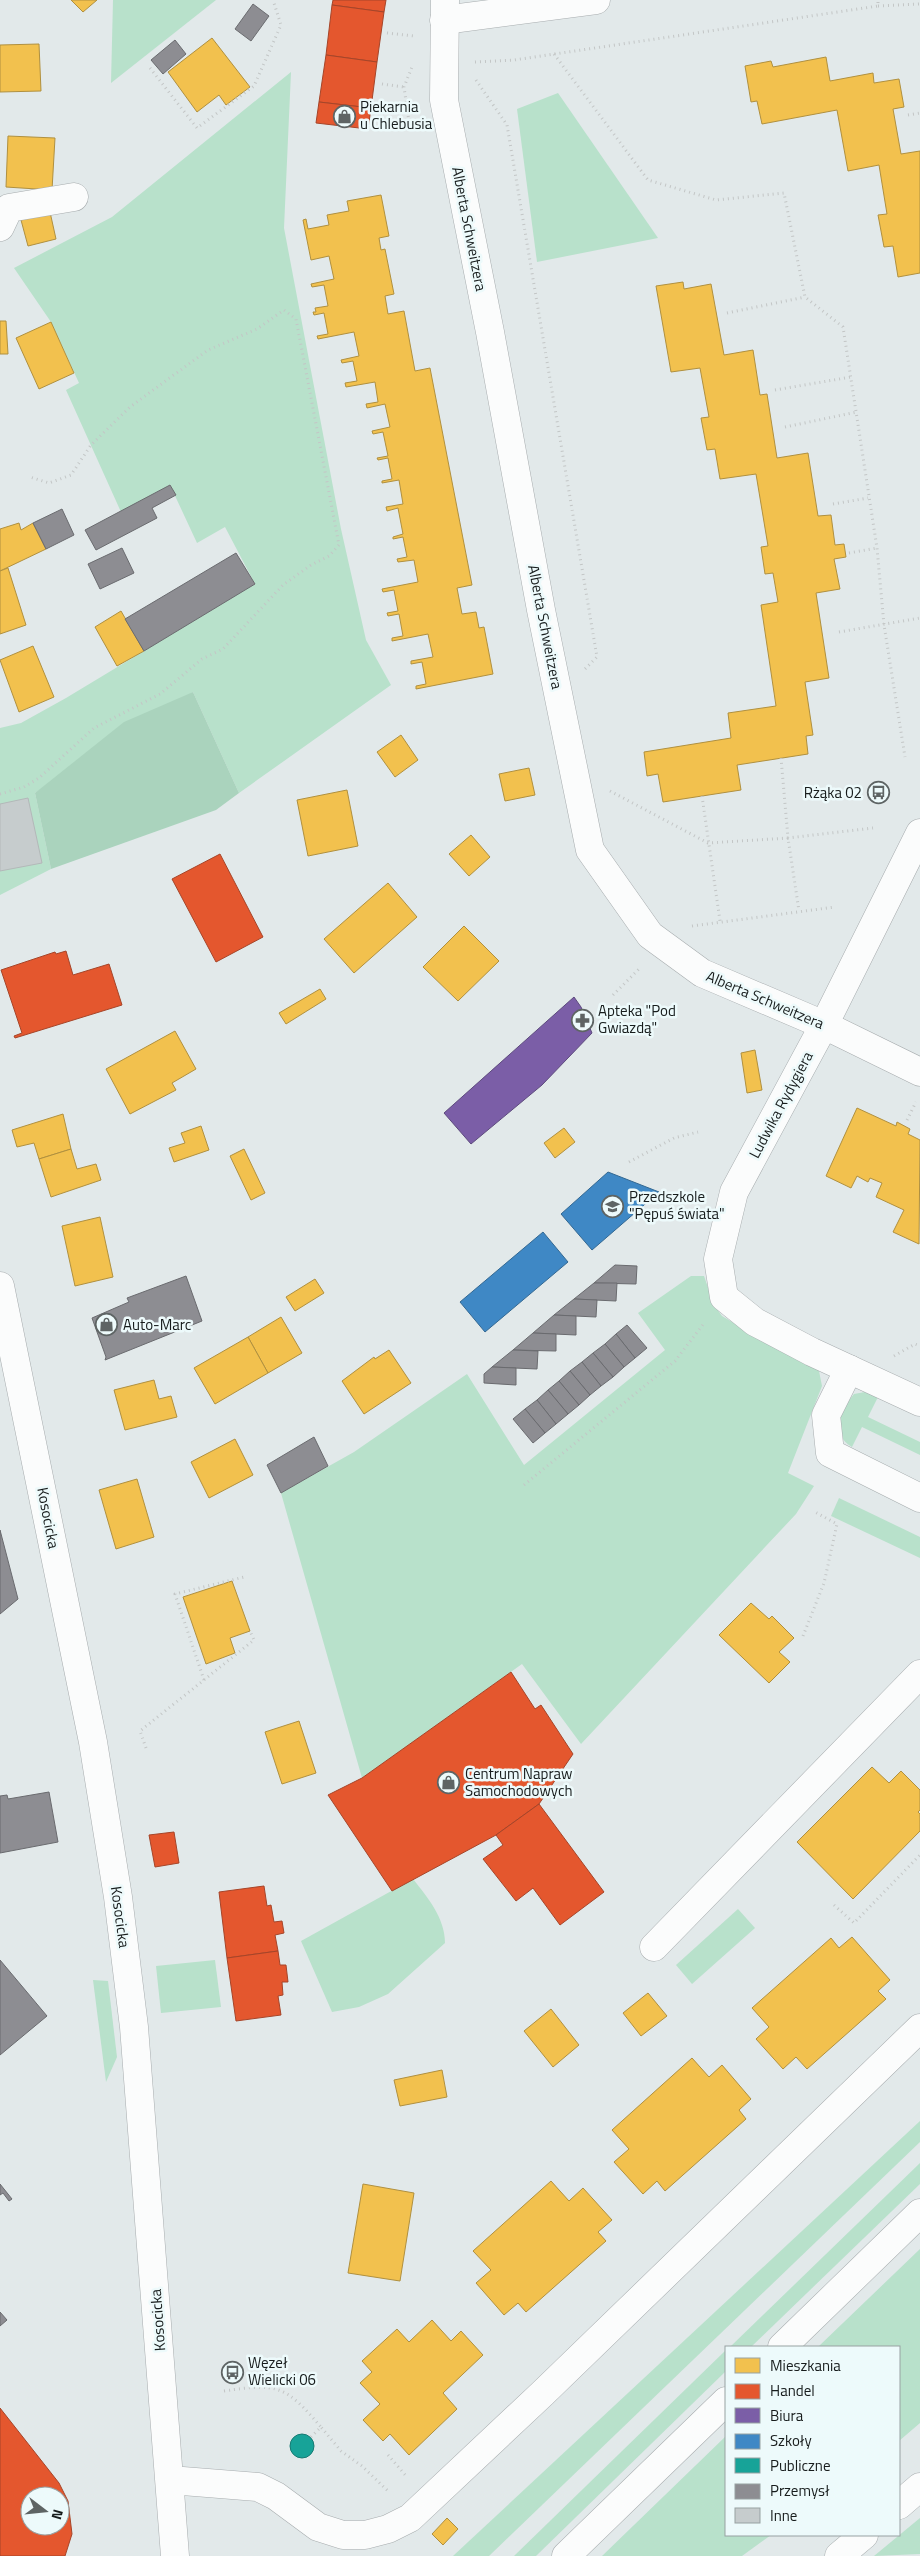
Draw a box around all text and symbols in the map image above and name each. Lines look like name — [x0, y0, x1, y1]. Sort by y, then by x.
place label: Piekarnia u Chlebusia — [360, 95, 433, 135]
shop icon: Piekarnia u Chlebusia — [332, 104, 356, 128]
street label: Alberta Schweitzera — [446, 165, 493, 294]
street label: Alberta Schweitzera — [522, 563, 569, 692]
place label: Rżąka 02 — [804, 781, 862, 804]
bus stop icon: Rżąka 02 — [866, 781, 890, 805]
street label: Alberta Schweitzera — [703, 964, 828, 1035]
place label: Apteka "Pod Gwiazdą" — [598, 999, 676, 1039]
pharmacy icon: Apteka "Pod Gwiazdą" — [570, 1008, 594, 1032]
street label: Ludwika Rydygiera — [743, 1047, 819, 1162]
place label: Przedszkole "Pępuś świata" — [629, 1185, 725, 1225]
school or university icon: Przedszkole "Pępuś świata" — [601, 1194, 625, 1218]
shop icon: Auto-Marc — [95, 1313, 119, 1337]
place label: Auto-Marc — [123, 1313, 191, 1336]
street label: Kosocicka — [31, 1485, 66, 1551]
place label: Centrum Napraw Samochodowych — [465, 1762, 573, 1802]
shop icon: Centrum Napraw Samochodowych — [437, 1771, 461, 1795]
street label: Kosocicka — [105, 1885, 136, 1950]
street label: Kosocicka — [144, 2288, 171, 2352]
legend — [725, 2346, 900, 2536]
place label: Węzeł Wielicki 06 — [248, 2351, 316, 2391]
text: Mieszkania — [770, 2354, 841, 2377]
bus stop icon: Węzeł Wielicki 06 — [220, 2360, 244, 2384]
text: Handel — [770, 2379, 815, 2402]
text: Biura — [770, 2404, 804, 2427]
text: Szkoły — [770, 2429, 812, 2452]
text: Publiczne — [770, 2454, 831, 2477]
text: Przemysł — [770, 2479, 830, 2502]
north arrow — [20, 2486, 70, 2536]
text: Inne — [770, 2504, 797, 2527]
text: N — [47, 2507, 69, 2522]

